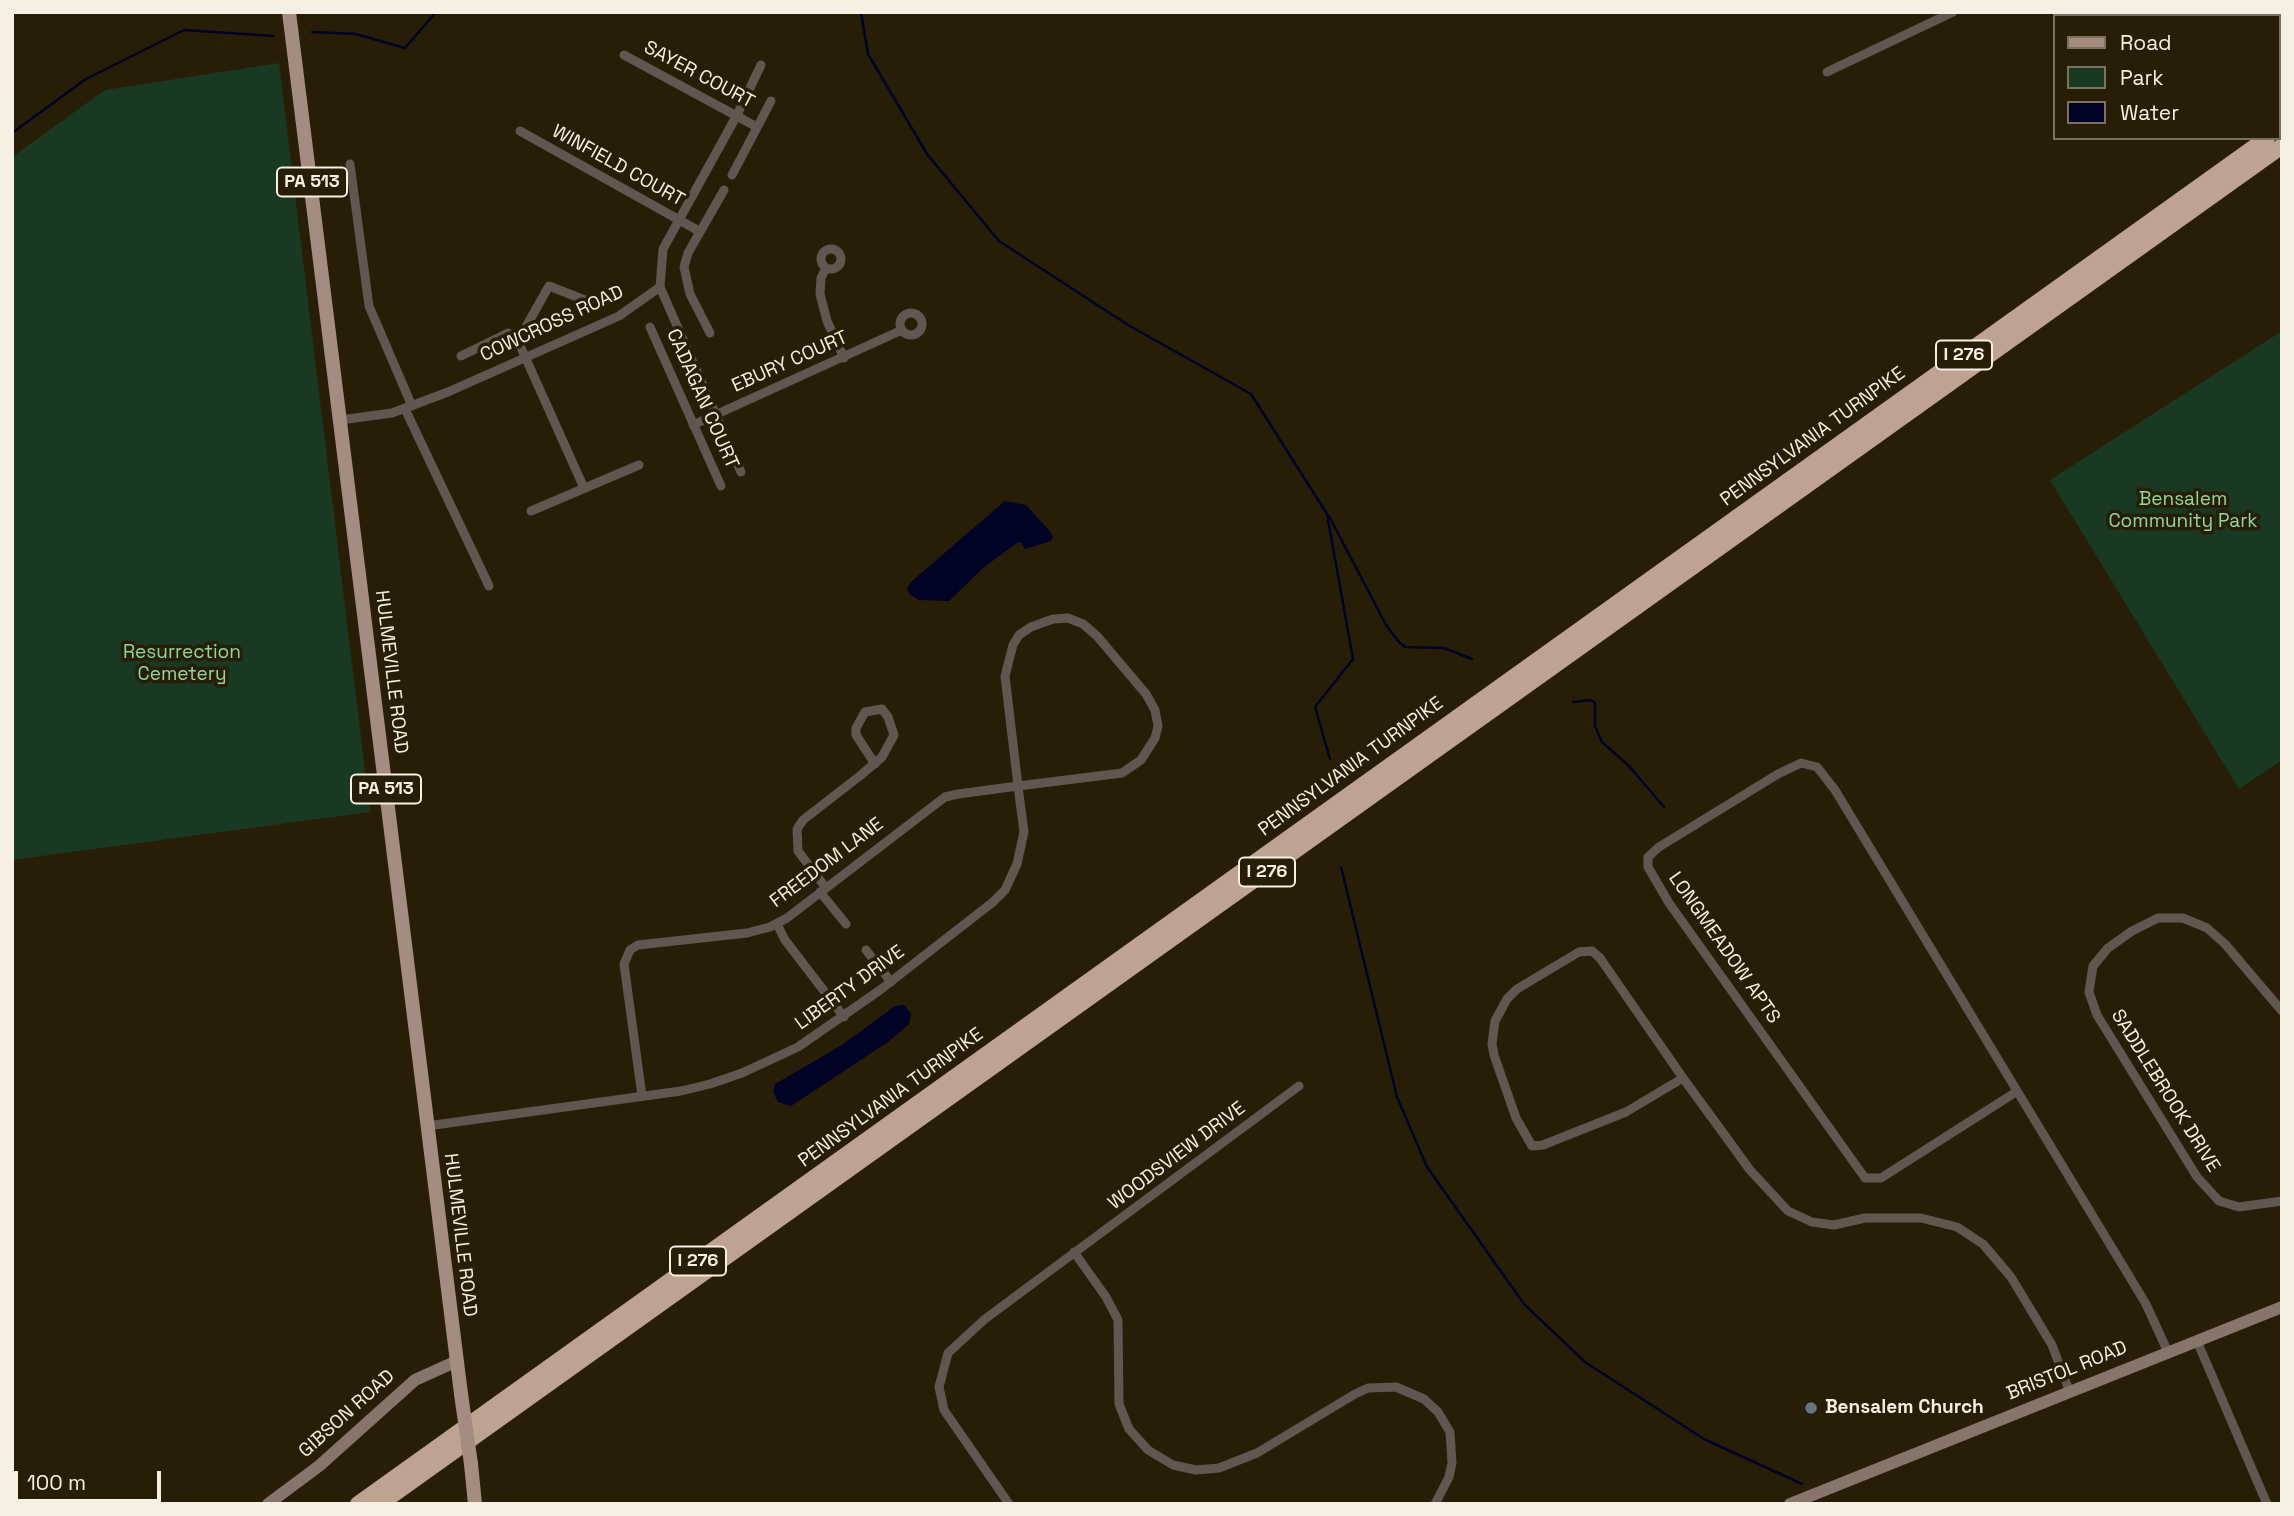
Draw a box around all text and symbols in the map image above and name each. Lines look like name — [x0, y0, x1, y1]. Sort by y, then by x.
legend — [2052, 14, 2280, 140]
text: Road — [2120, 29, 2172, 56]
street label: SAYER COURT — [640, 36, 758, 114]
text: Park — [2120, 64, 2164, 91]
text: Water — [2120, 99, 2179, 126]
street label: WINFIELD COURT — [548, 120, 688, 212]
road number: PA 513 — [277, 168, 347, 196]
street label: COWCROSS ROAD — [477, 281, 627, 367]
street label: CADAGAN COURT — [661, 325, 743, 473]
street label: EBURY COURT — [728, 326, 852, 398]
road number: I 276 — [1936, 340, 1992, 370]
street label: PENNSYLVANIA TURNPIKE — [1716, 362, 1910, 512]
park label: Bensalem Community Park — [2108, 489, 2258, 533]
street label: HULMEVILLE ROAD — [370, 589, 412, 755]
park label: Resurrection Cemetery — [123, 642, 241, 686]
street label: PENNSYLVANIA TURNPIKE — [1254, 692, 1448, 842]
road number: PA 513 — [351, 774, 421, 804]
street label: FREEDOM LANE — [766, 813, 888, 913]
road number: I 276 — [1239, 858, 1295, 886]
street label: LONGMEADOW APTS — [1663, 868, 1785, 1028]
street label: LIBERTY DRIVE — [791, 941, 909, 1035]
street label: SADDLEBROOK DRIVE — [2106, 1005, 2224, 1177]
street label: PENNSYLVANIA TURNPIKE — [794, 1023, 988, 1173]
street label: WOODSVIEW DRIVE — [1104, 1097, 1250, 1215]
street label: HULMEVILLE ROAD — [439, 1152, 481, 1318]
road number: I 276 — [670, 1246, 726, 1276]
street label: BRISTOL ROAD — [2003, 1336, 2131, 1406]
street label: GIBSON ROAD — [295, 1365, 399, 1463]
place label: Bensalem Church — [1825, 1397, 1984, 1419]
marker: Bensalem Church — [1803, 1400, 1819, 1416]
scale bar — [18, 1456, 164, 1500]
text: 100 m — [27, 1469, 86, 1496]

